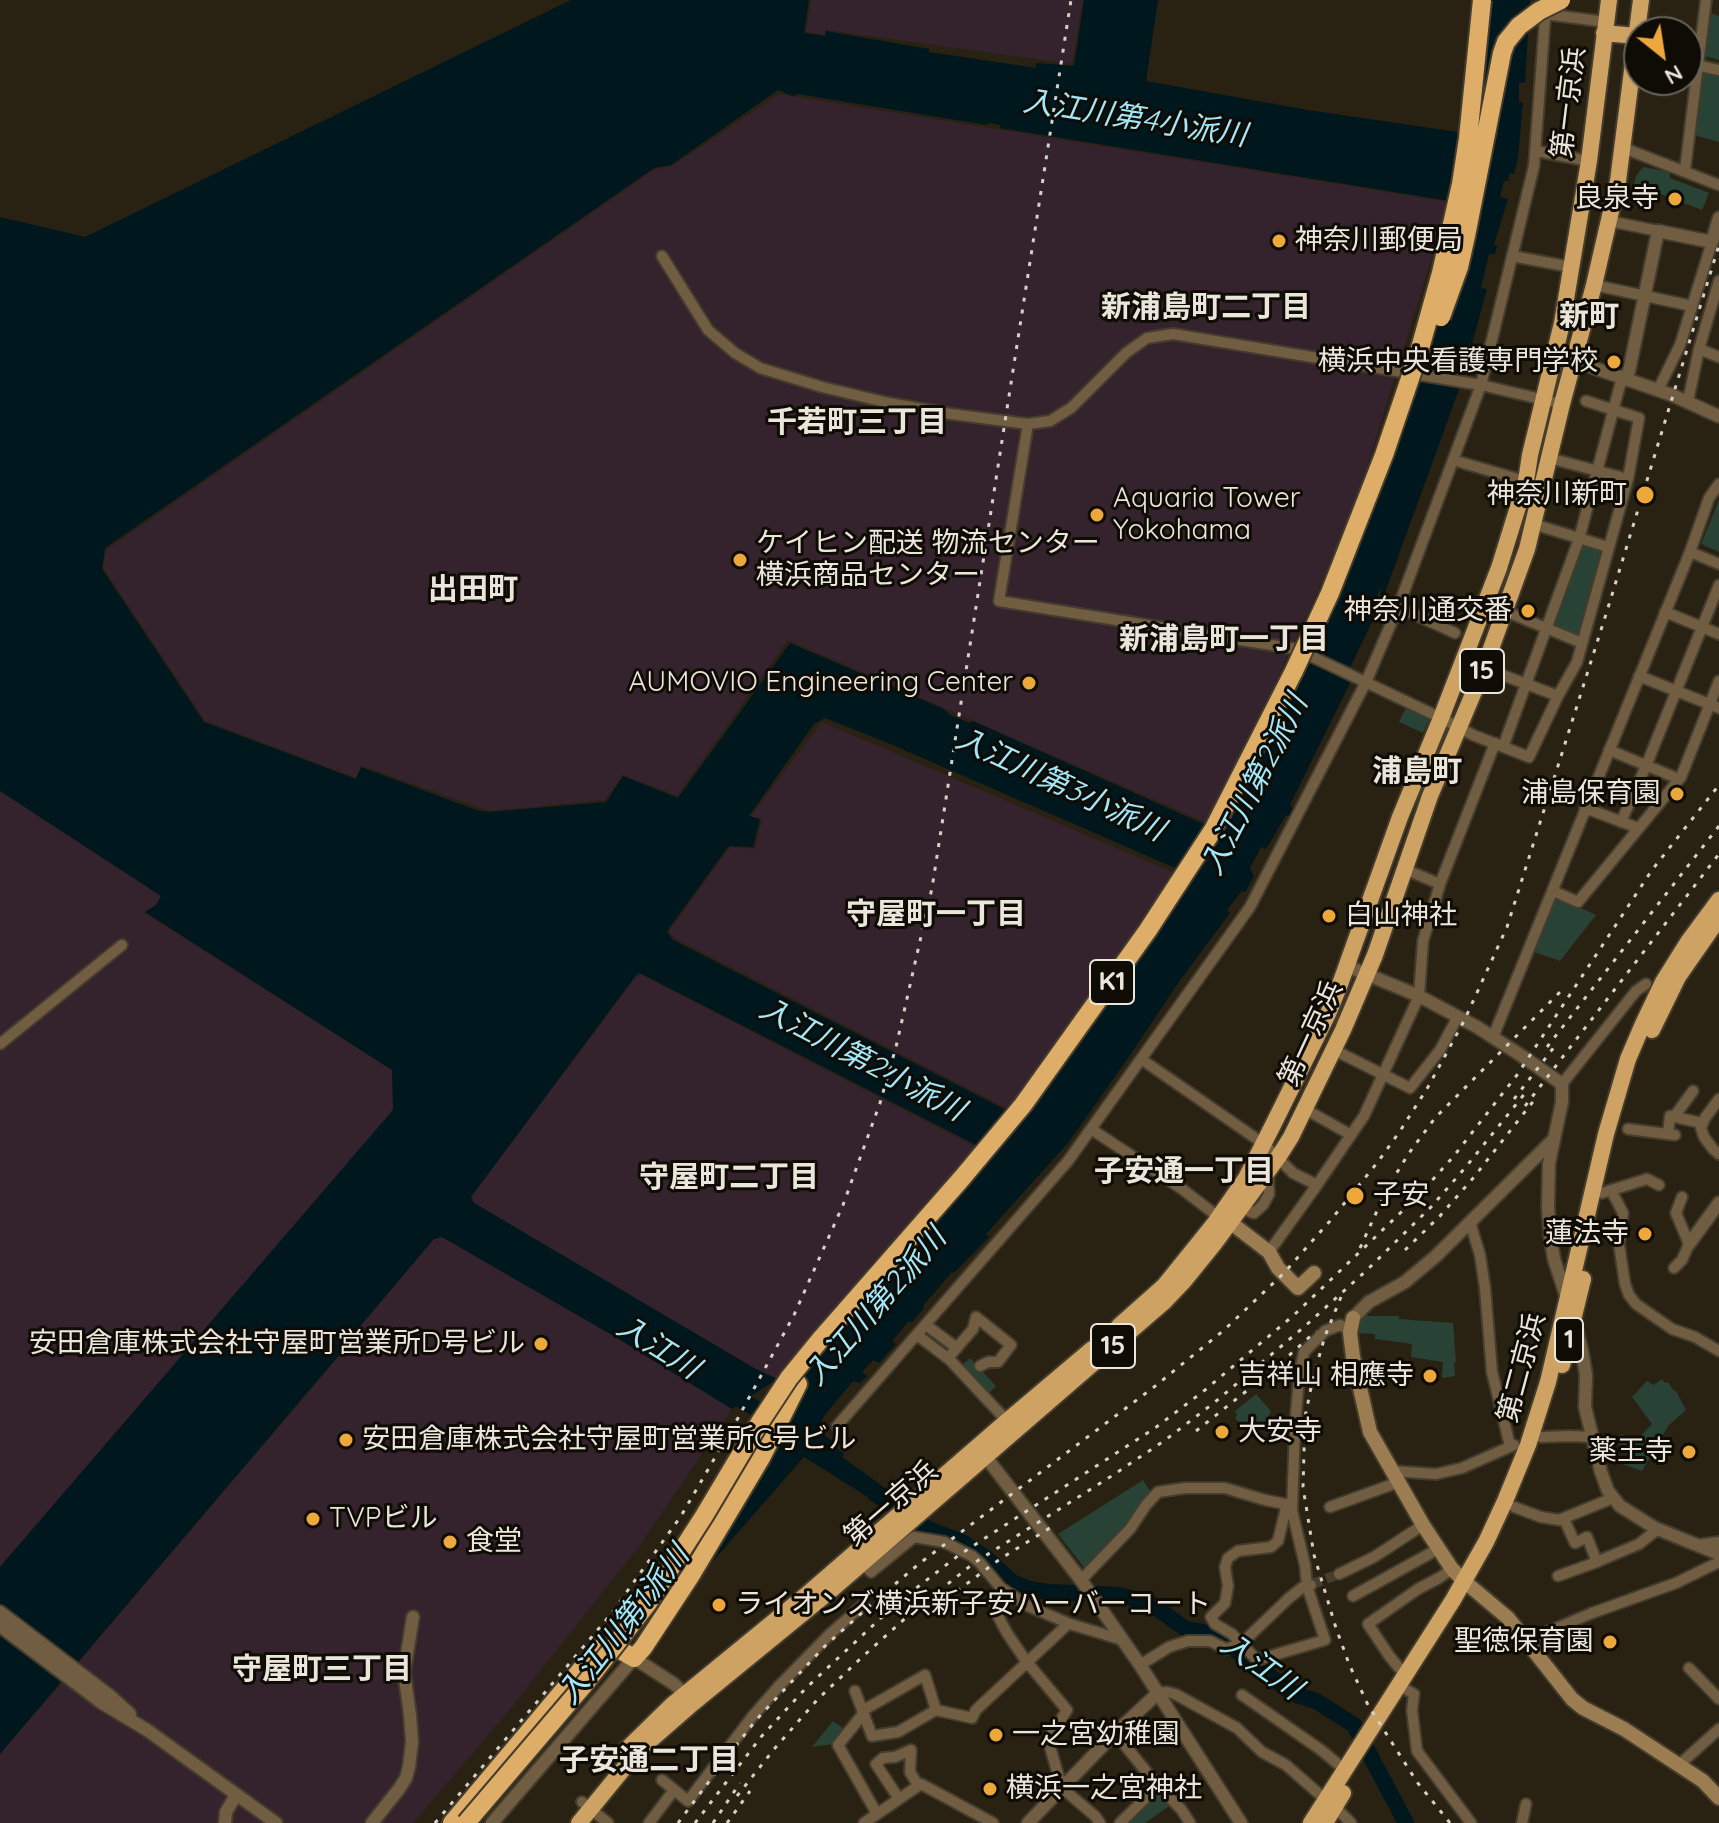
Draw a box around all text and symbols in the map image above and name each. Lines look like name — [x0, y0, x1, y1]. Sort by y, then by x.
north arrow — [1623, 16, 1703, 96]
street label: 第一京浜 — [1546, 45, 1592, 161]
text: N — [1660, 59, 1688, 91]
water label: 入江川第4小派川 — [1021, 84, 1249, 154]
place label: 良泉寺 — [1575, 182, 1659, 216]
marker: 良泉寺 — [1666, 190, 1684, 208]
place label: 神奈川郵便局 — [1295, 224, 1463, 258]
marker: 神奈川郵便局 — [1270, 232, 1288, 250]
district label: 新浦島町二丁目 — [1101, 290, 1311, 326]
district label: 新町 — [1559, 299, 1619, 335]
place label: 横浜中央看護専門学校 — [1318, 345, 1598, 379]
marker: 横浜中央看護専門学校 — [1605, 353, 1623, 371]
district label: 千若町三丁目 — [767, 405, 947, 441]
place label: 神奈川新町 — [1487, 478, 1627, 512]
place label: Aquaria Tower Yokohama — [1113, 482, 1300, 548]
marker: 神奈川新町 — [1634, 484, 1656, 506]
marker: Aquaria Tower Yokohama — [1088, 506, 1106, 524]
place label: ケイヒン配送 物流センター 横浜商品センター — [756, 527, 1100, 593]
marker: ケイヒン配送 物流センター 横浜商品センター — [731, 551, 749, 569]
district label: 出田町 — [428, 572, 518, 608]
place label: 神奈川通交番 — [1344, 594, 1512, 628]
marker: 神奈川通交番 — [1519, 602, 1537, 620]
district label: 新浦島町一丁目 — [1119, 622, 1329, 658]
road number: 15 — [1460, 649, 1504, 693]
place label: AUMOVIO Engineering Center — [629, 666, 1013, 700]
marker: AUMOVIO Engineering Center — [1020, 674, 1038, 692]
water label: 入江川第2派川 — [1194, 689, 1316, 881]
water label: 入江川第3小派川 — [950, 721, 1170, 849]
district label: 浦島町 — [1372, 754, 1462, 790]
place label: 浦島保育園 — [1521, 777, 1661, 811]
marker: 浦島保育園 — [1668, 785, 1686, 803]
district label: 守屋町一丁目 — [846, 897, 1026, 933]
place label: 白山神社 — [1345, 899, 1457, 933]
marker: 白山神社 — [1320, 907, 1338, 925]
road number: K1 — [1090, 960, 1134, 1004]
street label: 第一京浜 — [1272, 976, 1350, 1092]
water label: 入江川第2小派川 — [754, 991, 970, 1129]
district label: 子安通一丁目 — [1094, 1154, 1274, 1190]
district label: 守屋町二丁目 — [639, 1160, 819, 1196]
place label: 子安 — [1373, 1179, 1429, 1213]
marker: 子安 — [1344, 1185, 1366, 1207]
place label: 蓮法寺 — [1545, 1217, 1629, 1251]
water label: 入江川第2派川 — [798, 1221, 954, 1393]
marker: 蓮法寺 — [1636, 1225, 1654, 1243]
water label: 入江川 — [610, 1309, 706, 1387]
street label: 第二京浜 — [1491, 1310, 1553, 1426]
road number: 1 — [1555, 1318, 1583, 1362]
road number: 15 — [1091, 1324, 1135, 1368]
place label: 安田倉庫株式会社守屋町営業所D号ビル — [29, 1327, 525, 1361]
marker: 安田倉庫株式会社守屋町営業所D号ビル — [532, 1335, 550, 1353]
place label: 吉祥山 相應寺 — [1238, 1359, 1414, 1393]
marker: 吉祥山 相應寺 — [1421, 1367, 1439, 1385]
place label: 大安寺 — [1238, 1415, 1322, 1449]
place label: 安田倉庫株式会社守屋町営業所C号ビル — [362, 1423, 856, 1457]
marker: 大安寺 — [1213, 1423, 1231, 1441]
marker: 安田倉庫株式会社守屋町営業所C号ビル — [337, 1431, 355, 1449]
place label: 薬王寺 — [1589, 1435, 1673, 1469]
marker: 薬王寺 — [1680, 1443, 1698, 1461]
street label: 第一京浜 — [838, 1455, 944, 1553]
place label: TVPビル — [329, 1502, 437, 1536]
marker: TVPビル — [304, 1510, 322, 1528]
place label: 食堂 — [466, 1525, 522, 1559]
marker: 食堂 — [441, 1533, 459, 1551]
water label: 入江川第1派川 — [551, 1539, 697, 1711]
place label: ライオンズ横浜新子安ハーバーコート — [735, 1588, 1211, 1622]
marker: ライオンズ横浜新子安ハーバーコート — [710, 1596, 728, 1614]
place label: 聖徳保育園 — [1454, 1625, 1594, 1659]
water label: 入江川 — [1214, 1626, 1308, 1708]
marker: 聖徳保育園 — [1601, 1633, 1619, 1651]
district label: 守屋町三丁目 — [232, 1652, 412, 1688]
place label: 一之宮幼稚園 — [1012, 1718, 1180, 1752]
marker: 一之宮幼稚園 — [987, 1726, 1005, 1744]
district label: 子安通二丁目 — [559, 1743, 739, 1779]
place label: 横浜一之宮神社 — [1006, 1772, 1202, 1806]
marker: 横浜一之宮神社 — [981, 1780, 999, 1798]

